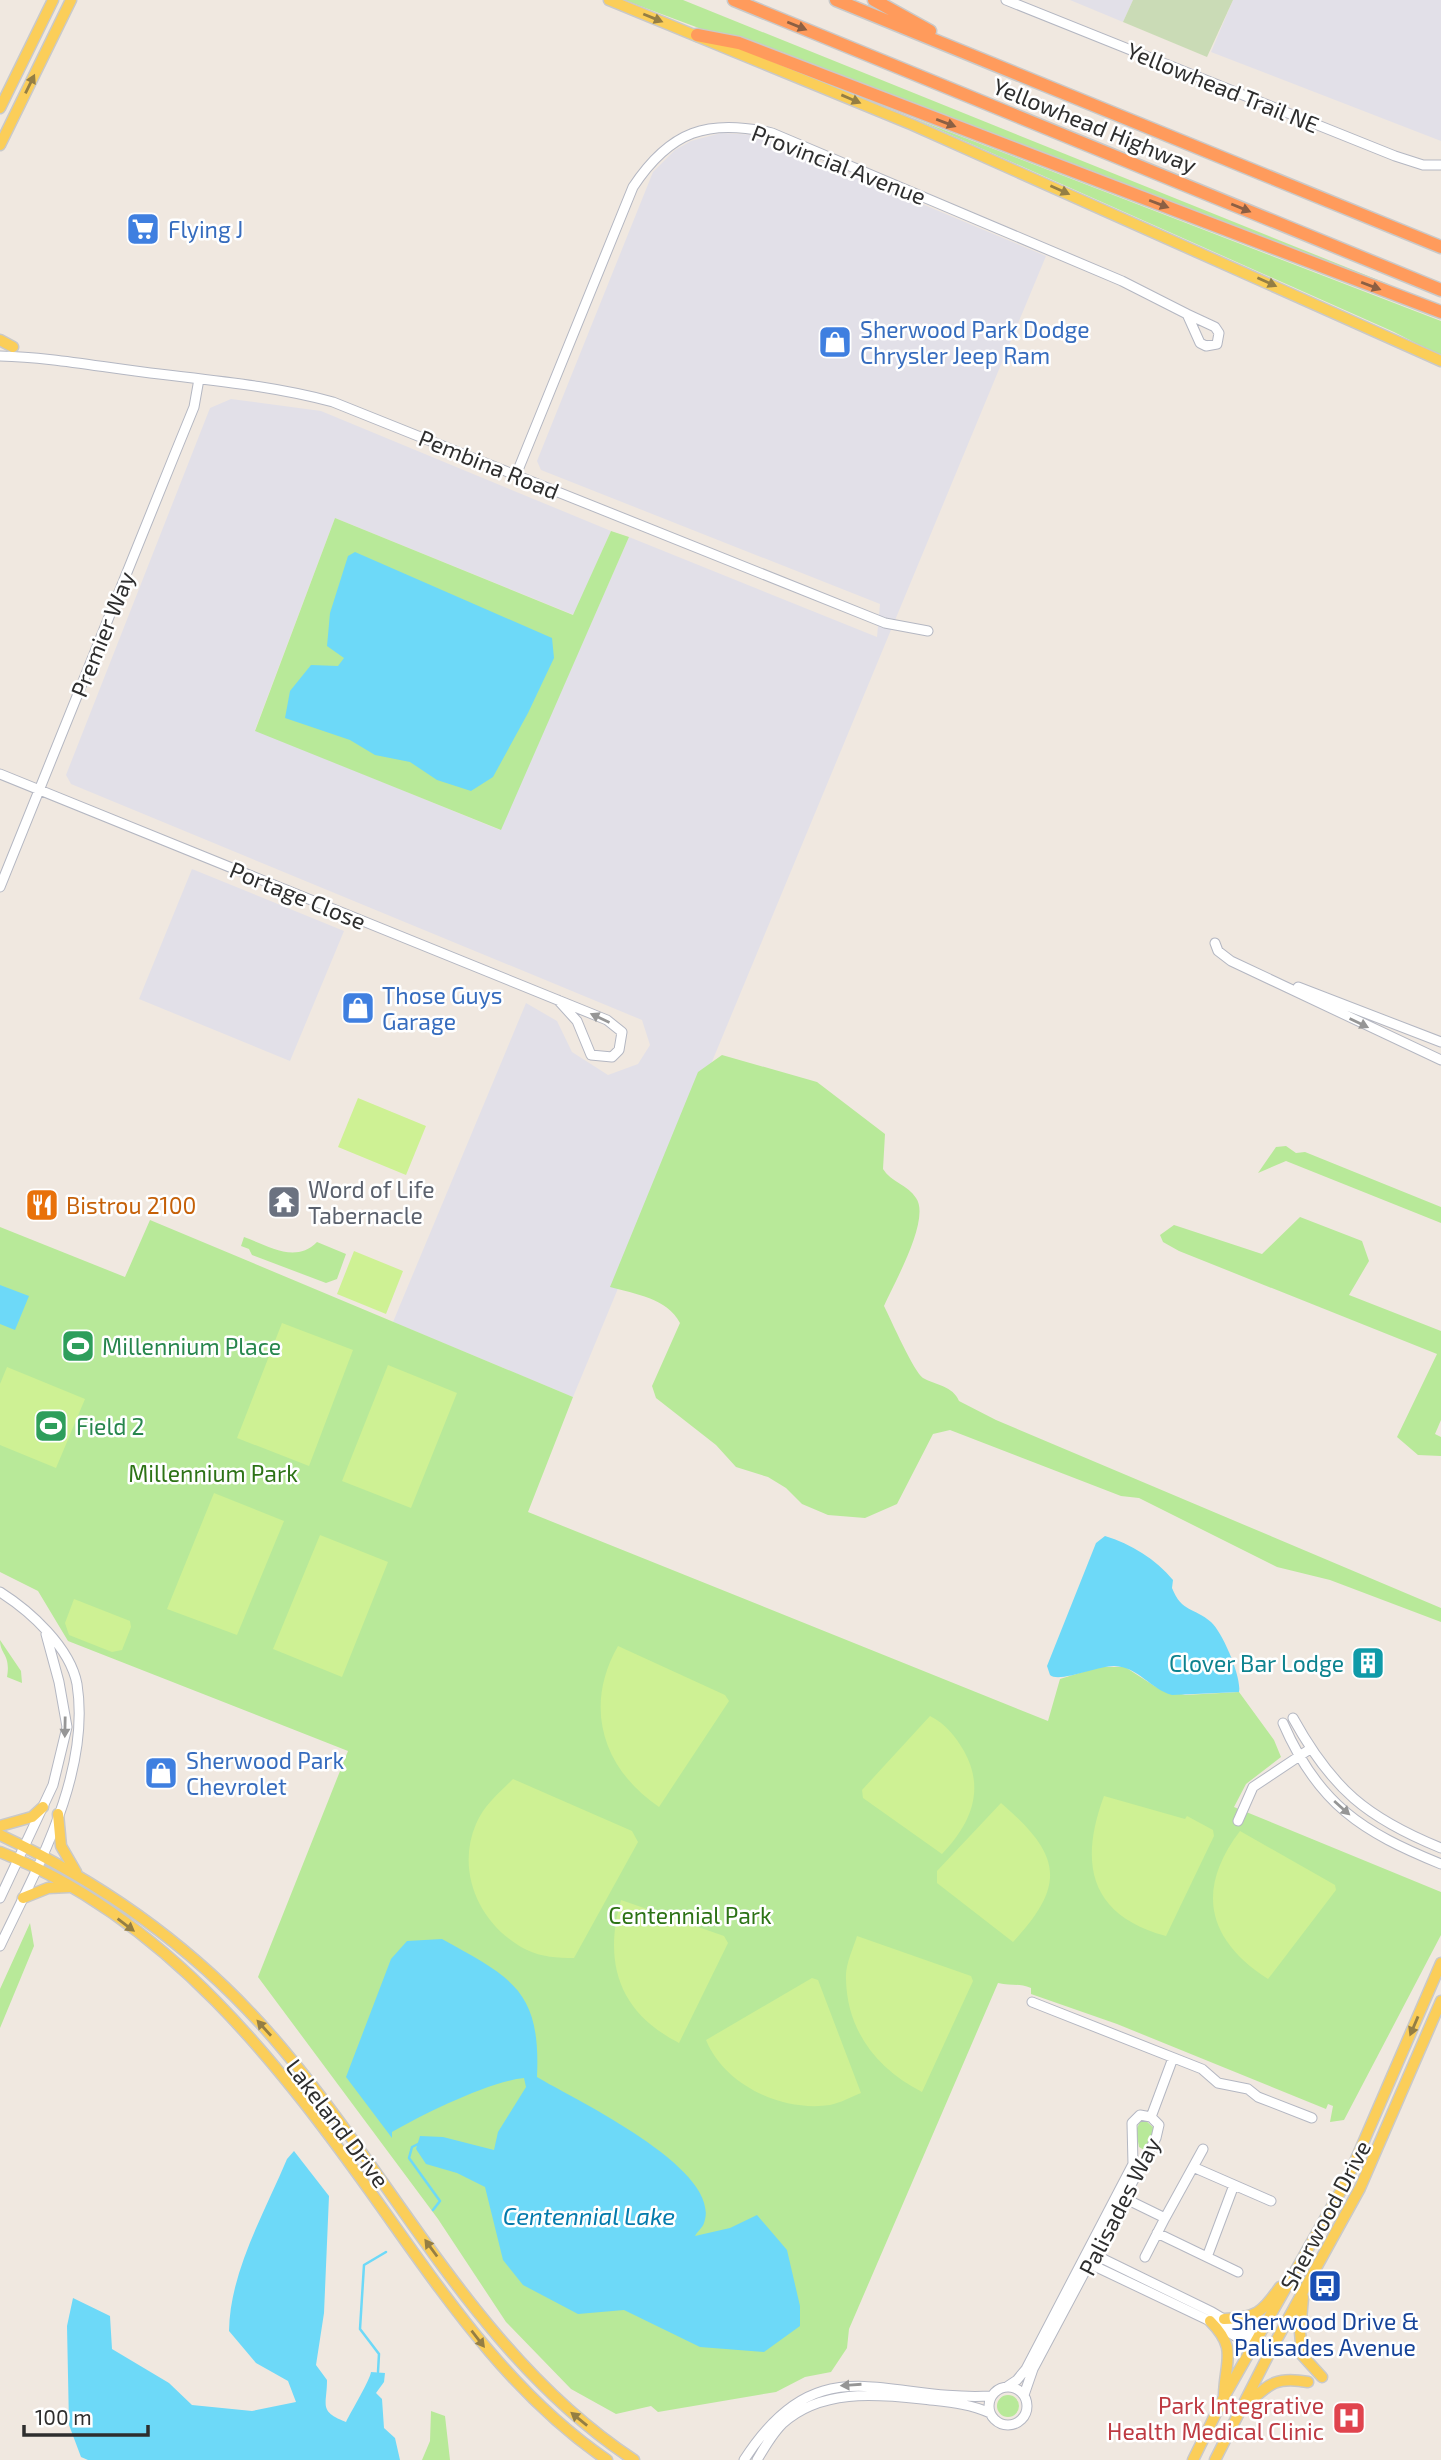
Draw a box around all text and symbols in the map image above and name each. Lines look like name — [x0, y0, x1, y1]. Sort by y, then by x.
one-way arrow — [643, 12, 664, 23]
one-way arrow — [786, 20, 807, 31]
street label: Yellowhead Trail NE — [1123, 36, 1323, 138]
street label: Yellowhead Highway — [989, 71, 1201, 179]
one-way arrow — [24, 74, 36, 94]
one-way arrow — [841, 93, 862, 104]
one-way arrow — [936, 117, 957, 128]
street label: Provincial Avenue — [748, 118, 930, 210]
one-way arrow — [1049, 185, 1070, 196]
one-way arrow — [1148, 199, 1169, 210]
one-way arrow — [1231, 202, 1252, 213]
supermarket icon: Flying J — [124, 210, 162, 248]
place label: Flying J — [168, 215, 243, 243]
one-way arrow — [1257, 277, 1278, 288]
one-way arrow — [1361, 280, 1382, 291]
place label: Sherwood Park Dodge Chrysler Jeep Ram — [860, 315, 1090, 369]
shop icon: Sherwood Park Dodge Chrysler Jeep Ram — [816, 323, 854, 361]
street label: Pembina Road — [415, 423, 563, 505]
street label: Premier Way — [64, 567, 140, 701]
street label: Portage Close — [226, 855, 370, 935]
place label: Those Guys Garage — [382, 981, 502, 1035]
shop icon: Those Guys Garage — [339, 989, 377, 1027]
one-way arrow — [590, 1012, 610, 1024]
one-way arrow — [1349, 1017, 1369, 1028]
place label: Word of Life Tabernacle — [308, 1175, 435, 1229]
temple icon: Word of Life Tabernacle — [265, 1183, 303, 1221]
restaurant icon: Bistrou 2100 — [23, 1186, 61, 1224]
place label: Bistrou 2100 — [66, 1191, 196, 1219]
sports icon: Millennium Place — [59, 1327, 97, 1365]
place label: Millennium Place — [102, 1332, 281, 1360]
sports icon: Field 2 — [32, 1407, 70, 1445]
place label: Field 2 — [76, 1412, 145, 1440]
park label: Millennium Park — [128, 1459, 298, 1487]
building icon: Clover Bar Lodge — [1349, 1644, 1387, 1682]
place label: Clover Bar Lodge — [1169, 1649, 1344, 1677]
one-way arrow — [59, 1716, 71, 1738]
place label: Sherwood Park Chevrolet — [186, 1746, 344, 1800]
shop icon: Sherwood Park Chevrolet — [142, 1754, 180, 1792]
one-way arrow — [1333, 1799, 1350, 1815]
park label: Centennial Park — [608, 1901, 772, 1929]
one-way arrow — [117, 1918, 135, 1932]
one-way arrow — [1408, 2015, 1419, 2036]
one-way arrow — [256, 2019, 272, 2037]
street label: Lakeland Drive — [281, 2053, 395, 2193]
street label: Palisades Way — [1072, 2132, 1166, 2280]
street label: Sherwood Drive — [1274, 2135, 1376, 2295]
water label: Centennial Lake — [503, 2201, 675, 2230]
one-way arrow — [424, 2239, 438, 2257]
bus stop icon: Sherwood Drive & Palisades Avenue — [1306, 2267, 1344, 2305]
place label: Sherwood Drive & Palisades Avenue — [1231, 2307, 1419, 2361]
one-way arrow — [471, 2329, 486, 2347]
one-way arrow — [839, 2380, 861, 2391]
place label: Park Integrative Health Medical Clinic — [1107, 2391, 1324, 2445]
scale bar — [24, 2394, 149, 2438]
hospital icon: Park Integrative Health Medical Clinic — [1330, 2399, 1368, 2437]
text: 100 m — [35, 2404, 92, 2429]
one-way arrow — [571, 2412, 589, 2427]

